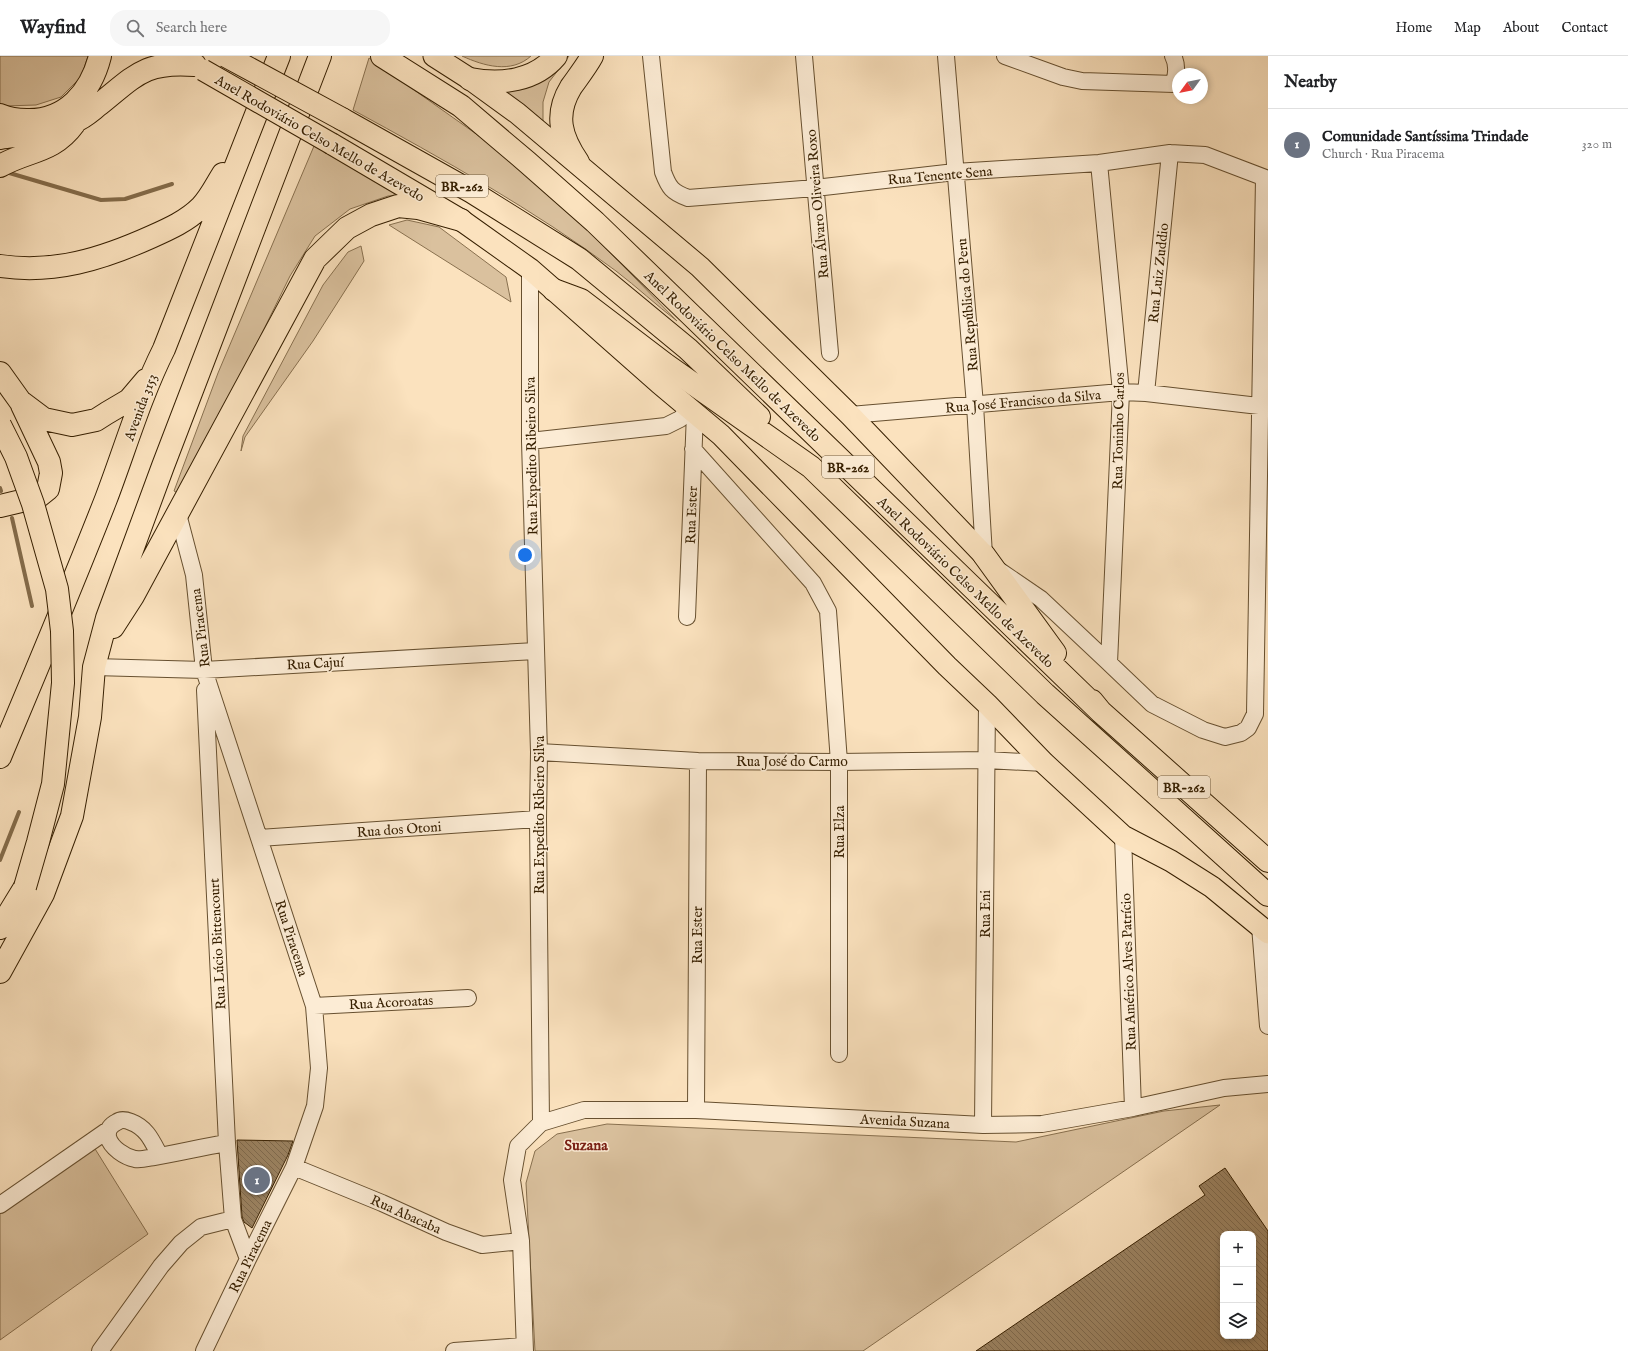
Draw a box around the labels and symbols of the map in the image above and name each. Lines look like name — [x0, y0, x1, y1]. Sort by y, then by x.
north arrow — [1172, 68, 1208, 104]
street label: Anel Rodoviário Celso Mello de Azevedo — [211, 71, 428, 207]
street label: Rua Álvaro Oliveira Roxo — [801, 128, 833, 279]
street label: Rua Tenente Sena — [887, 162, 994, 190]
road number: BR-262 — [436, 175, 488, 197]
street label: Rua Luiz Zuddio — [1145, 222, 1173, 324]
street label: Rua República do Peru — [953, 238, 983, 372]
street label: Anel Rodoviário Celso Mello de Azevedo — [639, 267, 825, 447]
street label: Avenida 3153 — [120, 371, 161, 444]
street label: Rua Toninho Carlos — [1109, 372, 1129, 490]
street label: Rua Expedito Ribeiro Silva — [522, 376, 542, 535]
street label: Rua José Francisco da Silva — [944, 386, 1103, 418]
road number: BR-262 — [822, 456, 874, 478]
street label: Rua Ester — [682, 486, 702, 544]
street label: Anel Rodoviário Celso Mello de Azevedo — [872, 493, 1058, 673]
your location — [515, 545, 535, 565]
street label: Rua Piracema — [187, 586, 215, 668]
street label: Rua Cajuí — [286, 653, 345, 674]
street label: Rua Expedito Ribeiro Silva — [531, 735, 549, 894]
street label: Rua José do Carmo — [736, 753, 848, 771]
road number: BR-262 — [1158, 776, 1210, 798]
street label: Rua Elza — [831, 805, 849, 859]
street label: Rua dos Otoni — [356, 818, 442, 842]
street label: Rua Lúcio Bittencourt — [206, 878, 230, 1010]
street label: Rua Eni — [977, 890, 995, 938]
street label: Rua Américo Alves Patrício — [1117, 892, 1141, 1051]
street label: Rua Piracema — [270, 898, 312, 980]
street label: Rua Ester — [689, 906, 707, 964]
street label: Rua Acoroatas — [348, 992, 434, 1014]
street label: Avenida Suzana — [859, 1111, 951, 1133]
district label: Suzana — [564, 1136, 608, 1155]
pin: 1 — [244, 1165, 270, 1195]
street label: Rua Abacaba — [367, 1191, 445, 1239]
street label: Rua Piracema — [225, 1216, 277, 1296]

